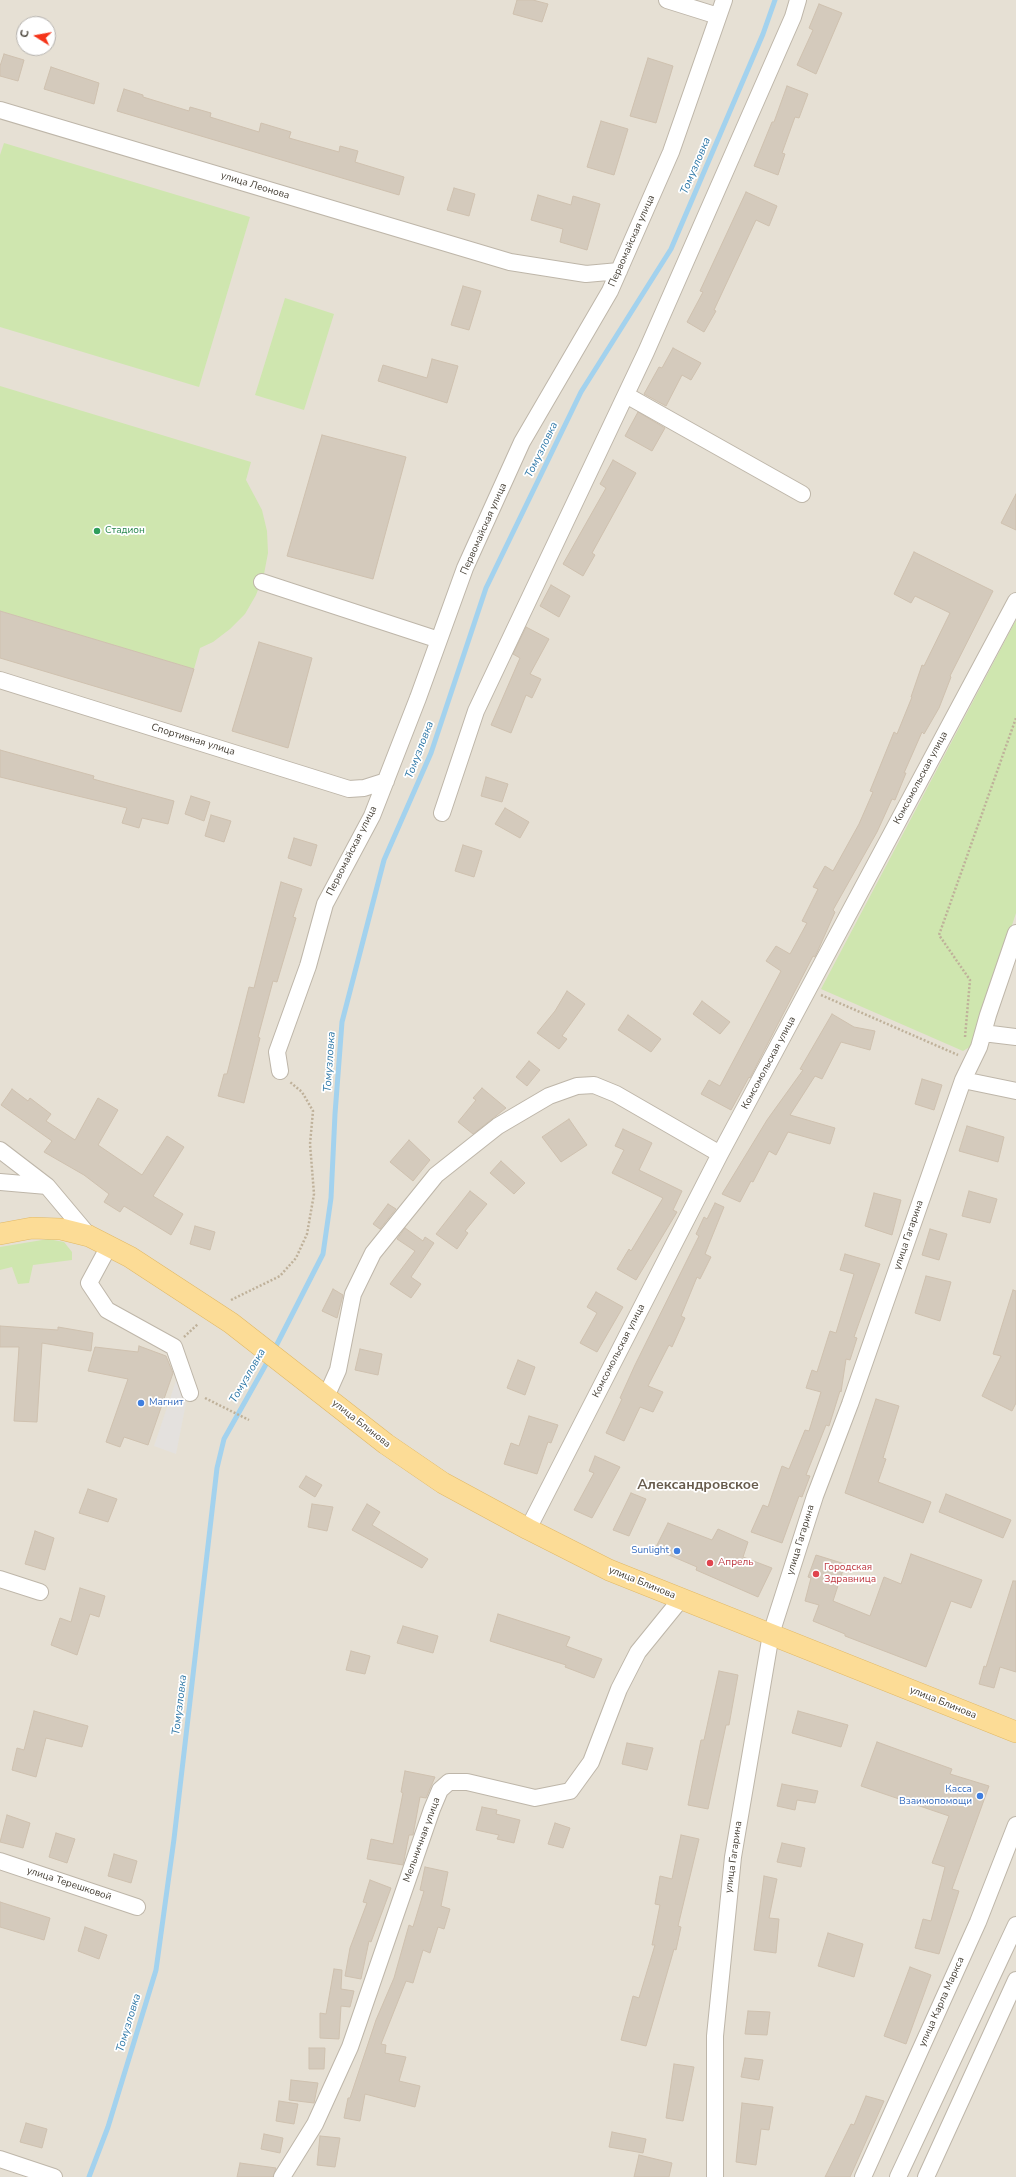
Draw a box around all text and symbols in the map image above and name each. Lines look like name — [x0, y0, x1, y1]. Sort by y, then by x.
north arrow — [16, 16, 56, 56]
text: С — [17, 29, 33, 39]
water label: Томузловка — [678, 135, 714, 197]
street label: улица Леонова — [219, 170, 291, 202]
street label: Первомайская улица — [606, 193, 658, 289]
water label: Томузловка — [523, 420, 561, 480]
street label: Первомайская улица — [458, 481, 510, 577]
place label: Стадион — [105, 525, 145, 537]
marker: Стадион — [92, 526, 102, 536]
water label: Томузловка — [403, 719, 437, 781]
street label: Спортивная улица — [150, 722, 236, 758]
street label: Комсомольская улица — [891, 730, 951, 826]
street label: Первомайская улица — [324, 804, 380, 898]
street label: Комсомольская улица — [739, 1015, 799, 1111]
water label: Томузловка — [321, 1031, 339, 1093]
street label: улица Гагарина — [891, 1199, 927, 1271]
street label: Комсомольская улица — [590, 1302, 648, 1400]
water label: Томузловка — [227, 1346, 269, 1406]
place label: Магнит — [149, 1397, 183, 1409]
street label: улица Блинова — [329, 1397, 393, 1451]
marker: Магнит — [136, 1398, 146, 1408]
district label: Александровское — [637, 1478, 759, 1494]
street label: улица Гагарина — [785, 1503, 817, 1577]
place label: Sunlight — [631, 1545, 669, 1557]
marker: Sunlight — [672, 1546, 682, 1556]
place label: Апрель — [718, 1557, 754, 1569]
marker: Апрель — [705, 1558, 715, 1568]
place label: Городская Здравница — [824, 1562, 876, 1586]
street label: улица Блинова — [607, 1564, 677, 1602]
marker: Городская Здравница — [811, 1569, 821, 1579]
water label: Томузловка — [170, 1674, 190, 1736]
street label: улица Блинова — [908, 1684, 978, 1722]
place label: Касса Взаимопомощи — [899, 1784, 972, 1808]
marker: Касса Взаимопомощи — [975, 1791, 985, 1801]
street label: Мельничная улица — [401, 1796, 443, 1884]
street label: улица Гагарина — [723, 1820, 745, 1894]
street label: улица Терешковой — [25, 1865, 113, 1903]
street label: улица Карла Маркса — [917, 1955, 967, 2049]
water label: Томузловка — [114, 1992, 144, 2054]

